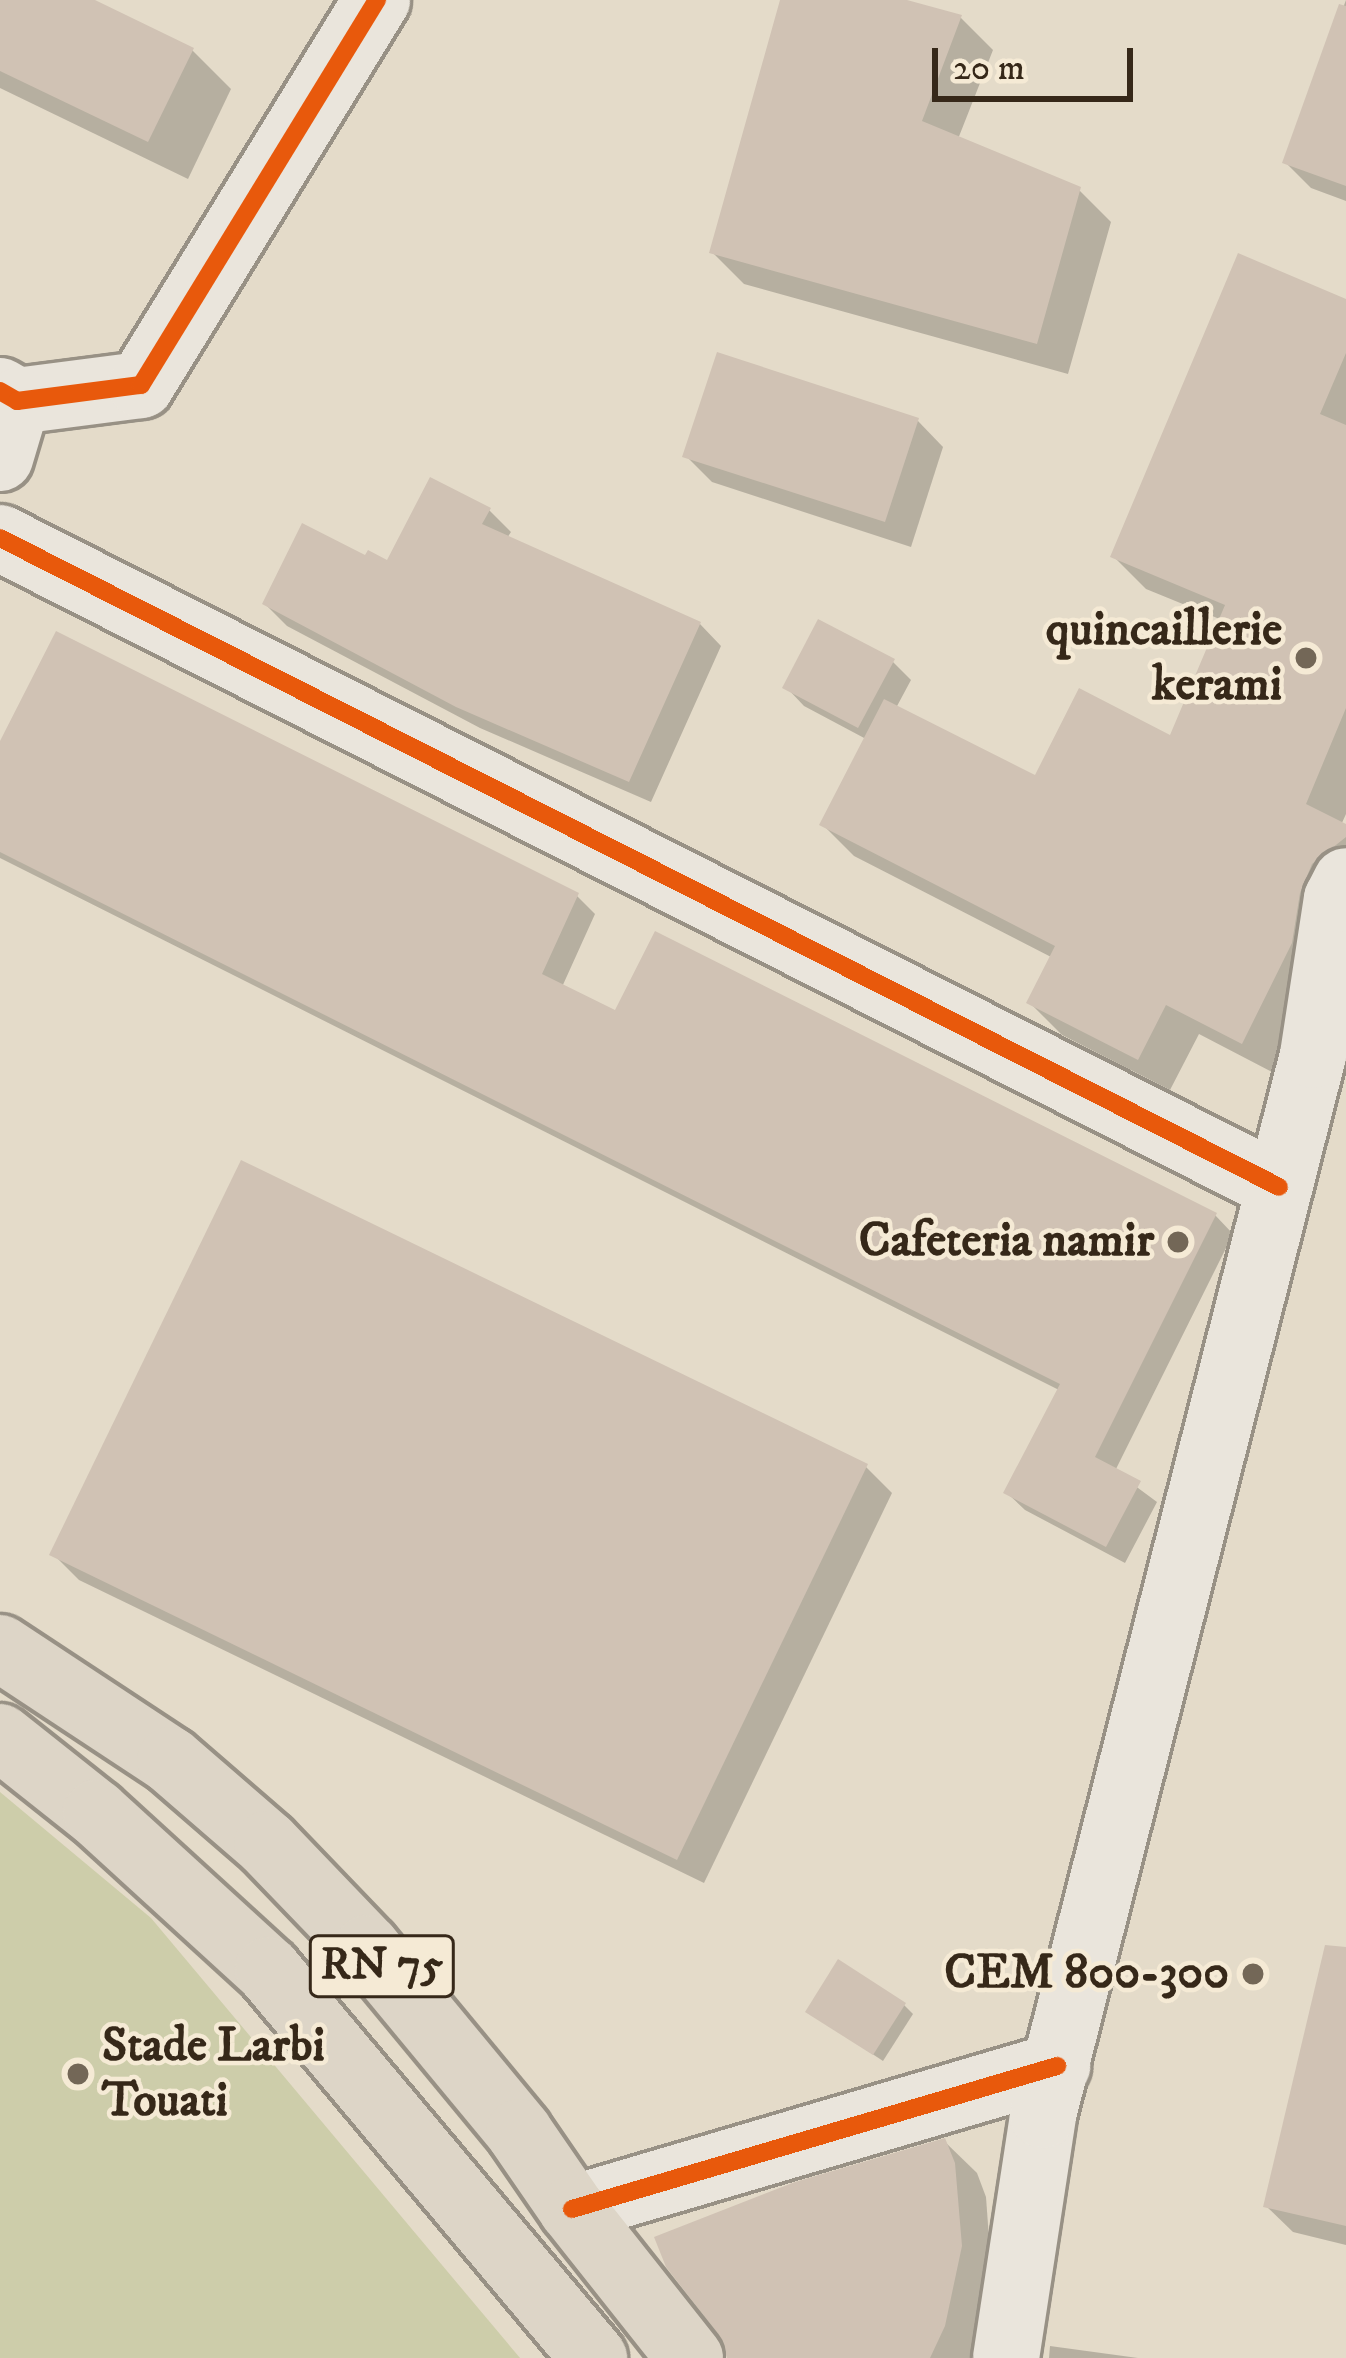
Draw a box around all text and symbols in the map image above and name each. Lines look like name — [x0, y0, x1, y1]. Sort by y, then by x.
scale bar — [938, 24, 1139, 98]
text: 20 m — [953, 46, 1025, 91]
place label: quincaillerie kerami — [1046, 601, 1282, 714]
marker: quincaillerie kerami — [1293, 645, 1319, 671]
place label: Cafeteria namir — [859, 1213, 1154, 1271]
marker: Cafeteria namir — [1165, 1229, 1191, 1255]
road number: RN 75 — [307, 1927, 457, 2005]
place label: CEM 800-300 — [944, 1945, 1229, 2003]
marker: CEM 800-300 — [1240, 1961, 1266, 1987]
place label: Stade Larbi Touati — [102, 2017, 325, 2130]
marker: Stade Larbi Touati — [65, 2061, 91, 2087]

